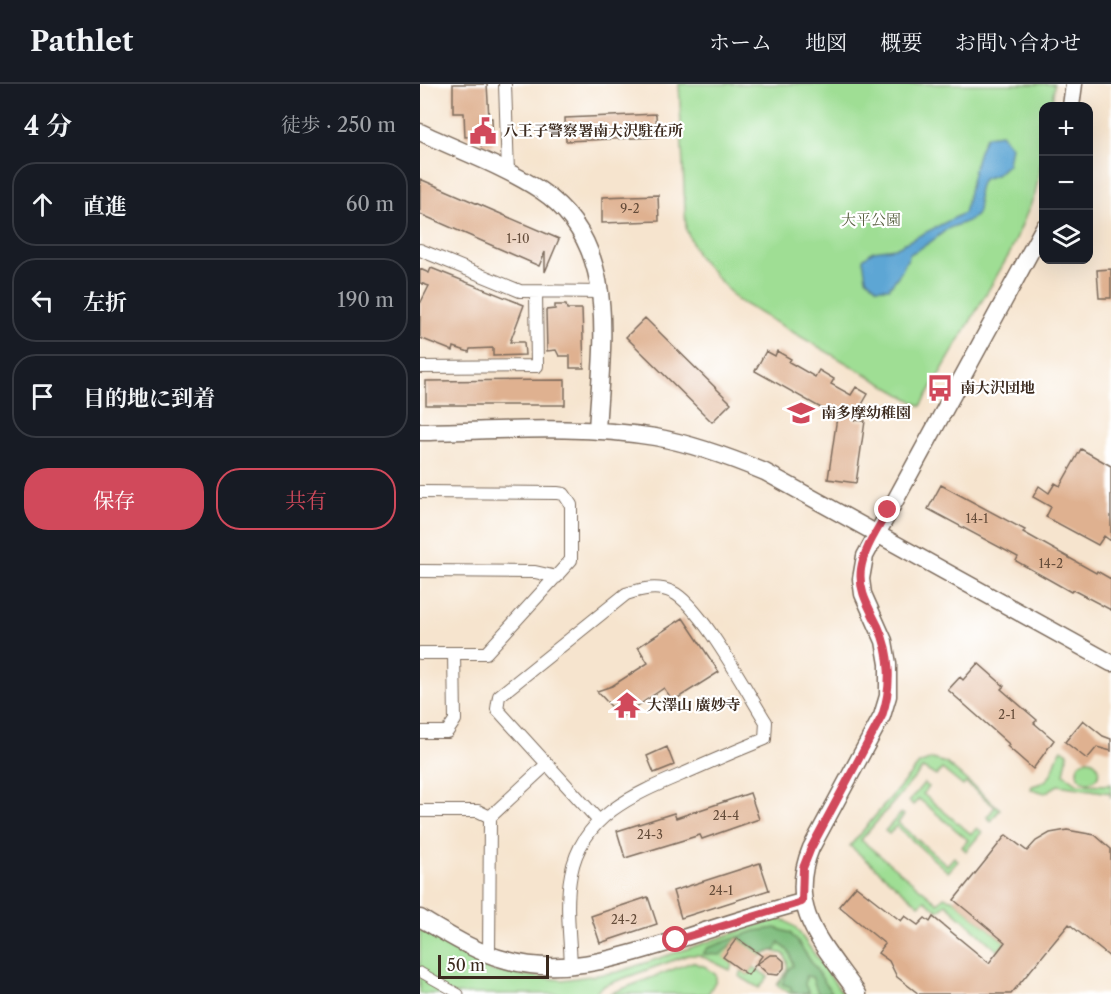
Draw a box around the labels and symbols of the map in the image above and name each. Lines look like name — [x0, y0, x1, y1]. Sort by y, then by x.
public building icon: 八王子警察署南大沢駐在所 — [468, 116, 498, 146]
place label: 八王子警察署南大沢駐在所 — [503, 121, 683, 140]
house number: 9-2 — [620, 201, 640, 216]
park label: 大平公園 — [841, 210, 901, 229]
house number: 1-10 — [506, 231, 530, 246]
bus stop icon: 南大沢団地 — [925, 373, 955, 403]
place label: 南大沢団地 — [960, 378, 1035, 397]
school or university icon: 南多摩幼稚園 — [786, 398, 816, 428]
place label: 南多摩幼稚園 — [821, 403, 911, 422]
route end — [874, 496, 900, 522]
house number: 14-1 — [966, 511, 988, 526]
house number: 14-2 — [1039, 556, 1063, 571]
temple icon: 大澤山 廣妙寺 — [612, 690, 642, 720]
place label: 大澤山 廣妙寺 — [647, 695, 741, 714]
house number: 2-1 — [998, 707, 1016, 722]
house number: 24-4 — [713, 808, 739, 823]
house number: 24-3 — [637, 827, 663, 842]
house number: 24-1 — [709, 883, 733, 898]
house number: 24-2 — [611, 912, 637, 927]
route start — [662, 926, 688, 952]
scale bar — [438, 952, 549, 980]

